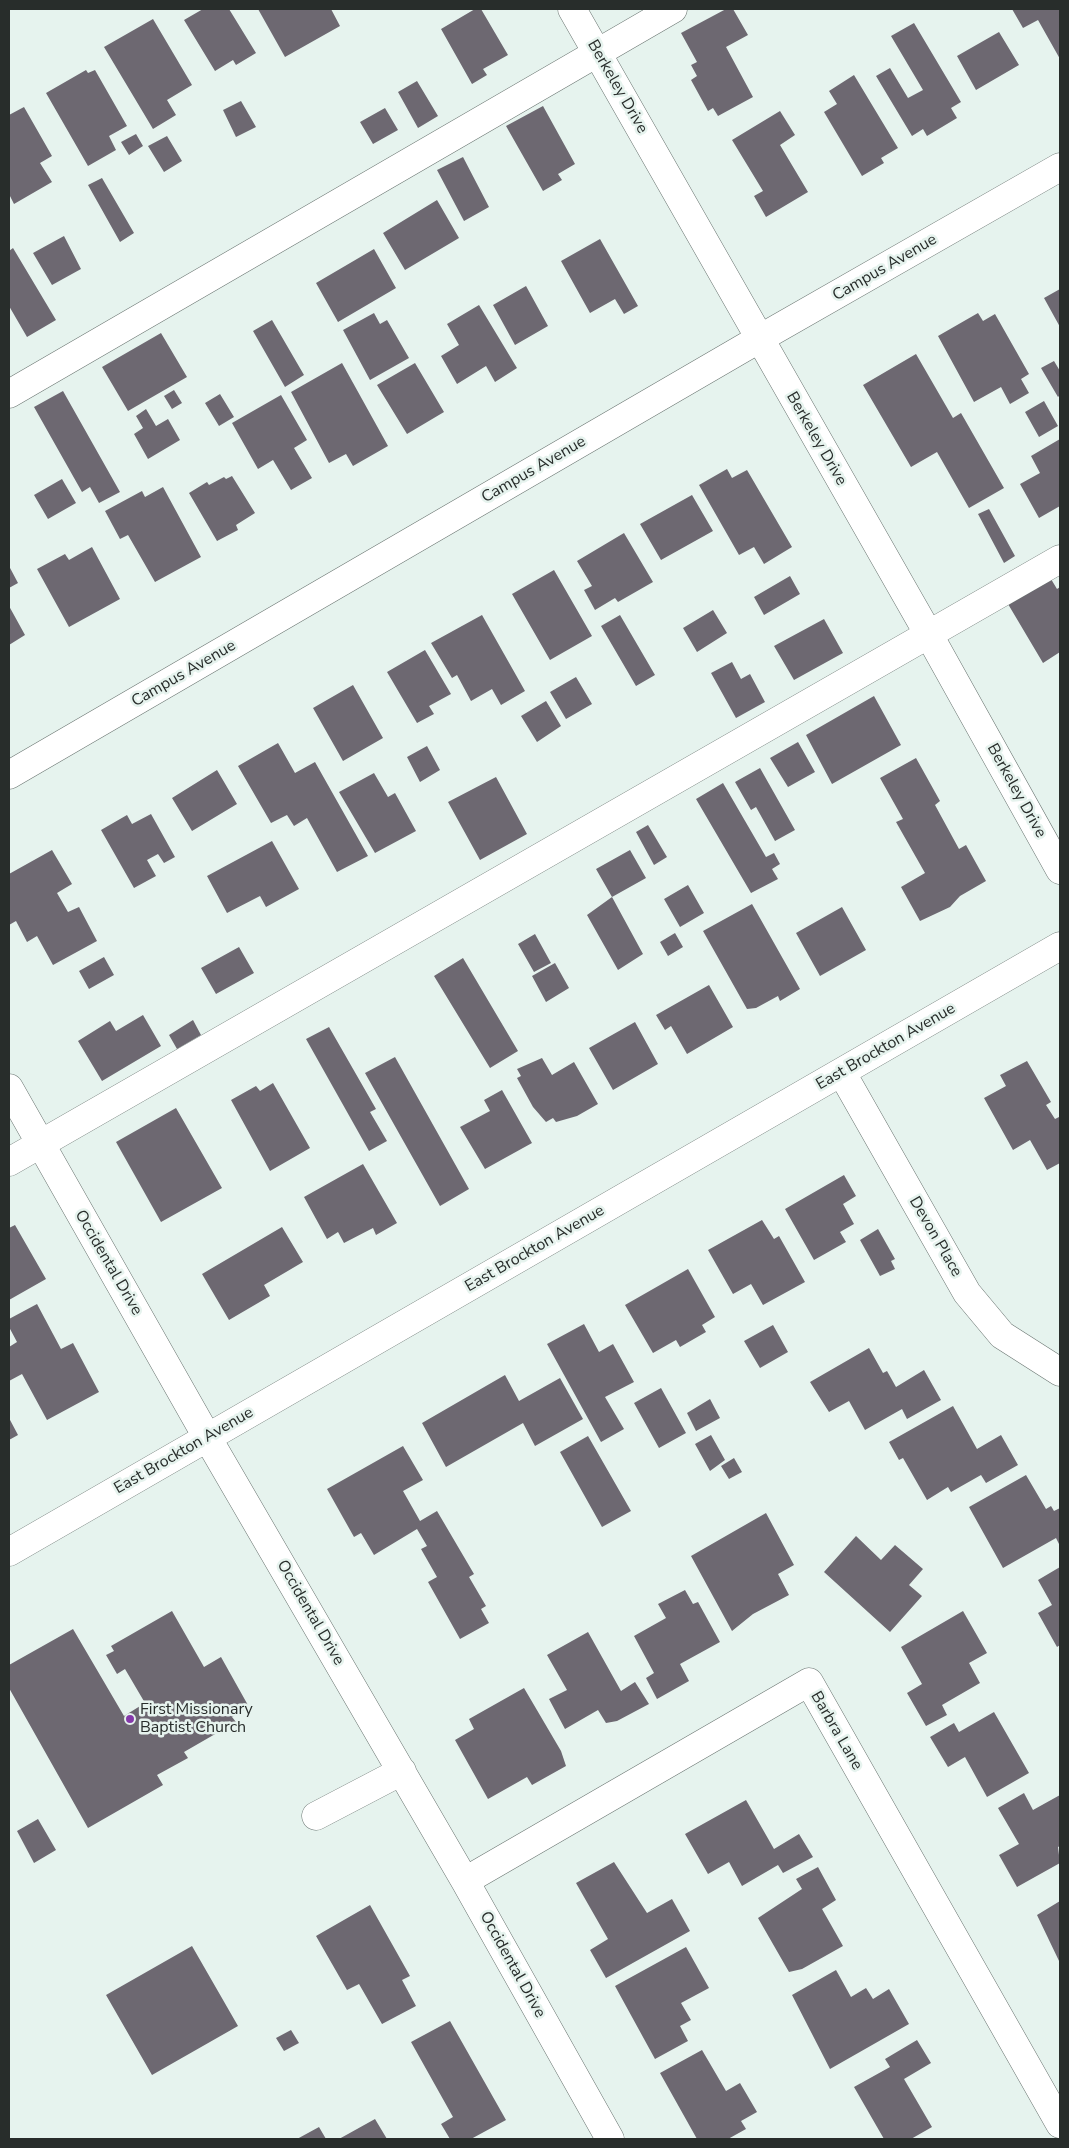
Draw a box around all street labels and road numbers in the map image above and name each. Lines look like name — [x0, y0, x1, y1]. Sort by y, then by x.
street label: Berkeley Drive — [583, 37, 651, 137]
street label: Campus Avenue — [829, 230, 941, 306]
street label: Berkeley Drive — [782, 389, 850, 489]
street label: Campus Avenue — [478, 432, 590, 508]
street label: Campus Avenue — [128, 636, 240, 712]
street label: Berkeley Drive — [982, 741, 1050, 841]
street label: East Brockton Avenue — [813, 999, 959, 1095]
street label: Devon Place — [904, 1193, 966, 1281]
street label: East Brockton Avenue — [462, 1201, 608, 1297]
street label: Occidental Drive — [70, 1207, 146, 1319]
street label: East Brockton Avenue — [111, 1403, 257, 1499]
street label: Occidental Drive — [272, 1557, 348, 1669]
street label: Barbra Lane — [806, 1688, 866, 1774]
street label: Occidental Drive — [475, 1909, 549, 2021]

